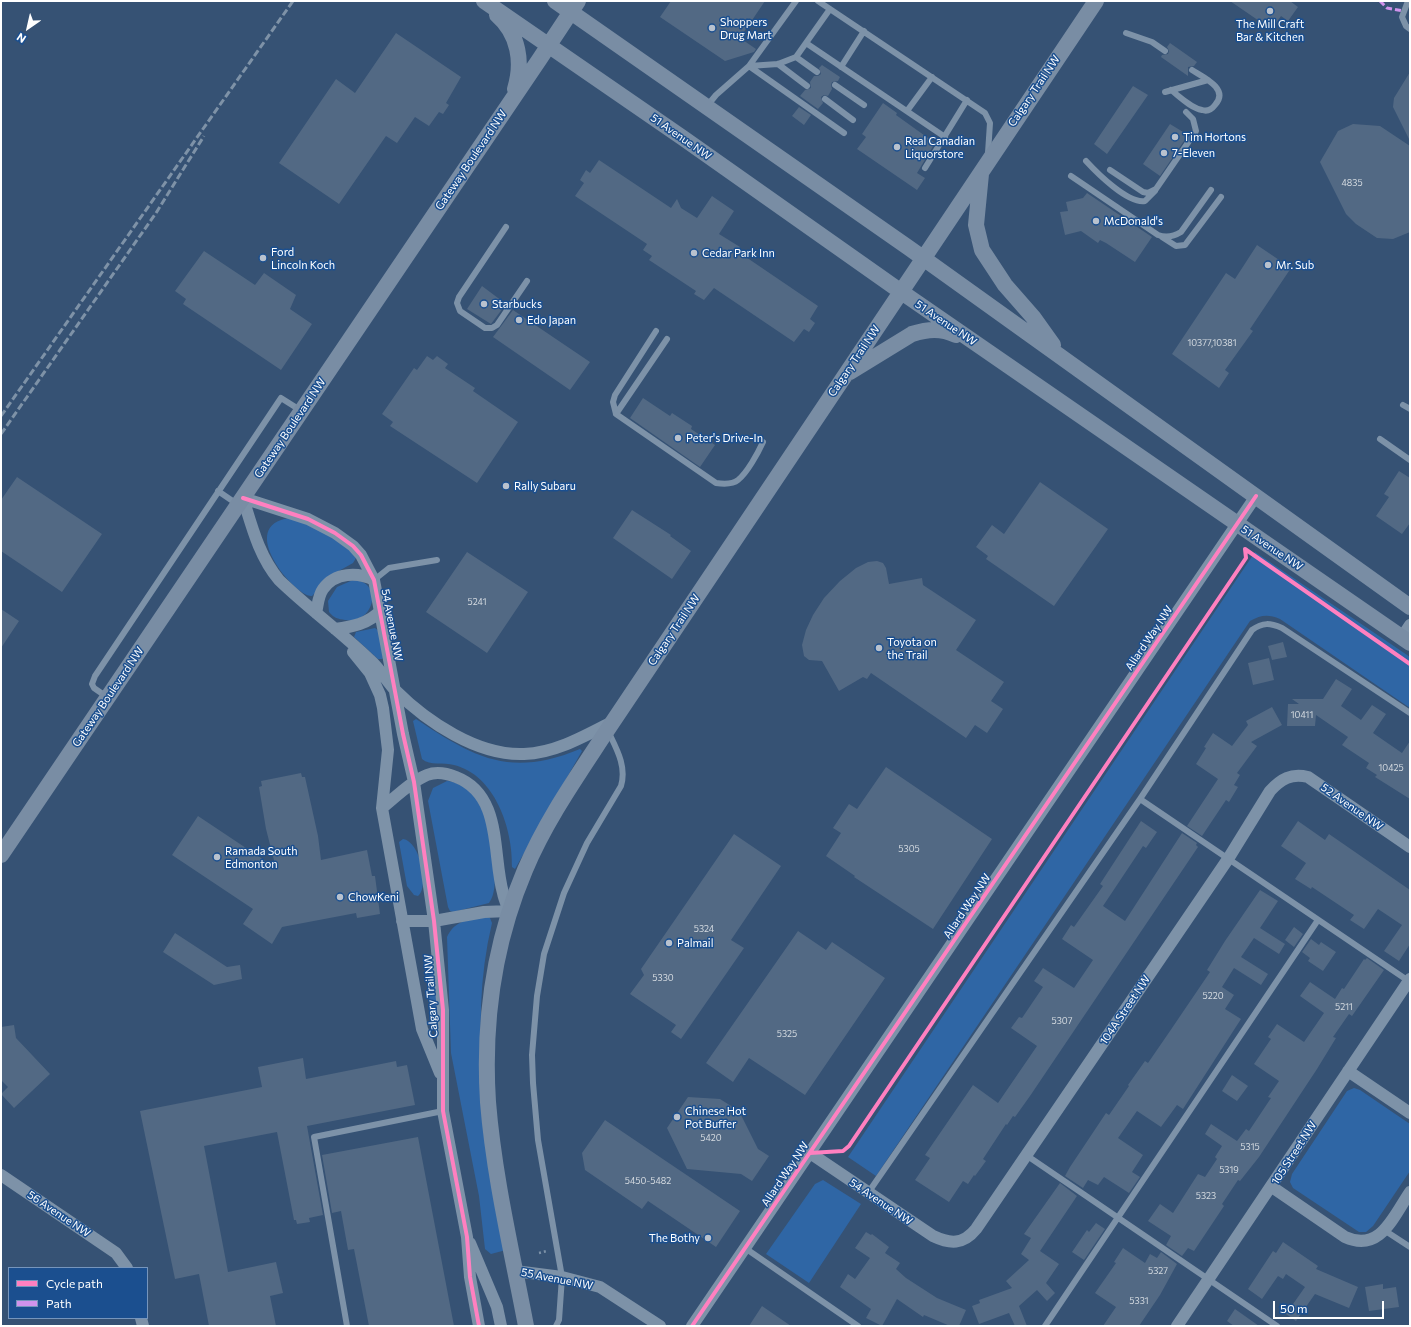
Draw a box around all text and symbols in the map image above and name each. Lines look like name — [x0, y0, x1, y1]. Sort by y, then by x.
marker: The Mill Craft Bar & Kitchen — [1265, 6, 1275, 16]
north arrow — [8, 8, 48, 48]
place label: Shoppers Drug Mart — [720, 15, 772, 41]
place label: The Mill Craft Bar & Kitchen — [1236, 17, 1304, 43]
marker: Shoppers Drug Mart — [707, 23, 717, 33]
text: N — [14, 31, 28, 46]
street label: Calgary Trail NW — [1005, 53, 1063, 129]
street label: Gateway Boulevard NW — [433, 107, 509, 213]
street label: 51 Avenue NW — [648, 111, 714, 163]
place label: Tim Hortons — [1183, 130, 1246, 144]
marker: Tim Hortons — [1170, 132, 1180, 142]
place label: Real Canadian Liquorstore — [905, 134, 975, 160]
marker: Real Canadian Liquorstore — [892, 142, 902, 152]
place label: 7-Eleven — [1172, 146, 1215, 160]
marker: 7-Eleven — [1159, 148, 1169, 158]
house number: 4835 — [1341, 178, 1363, 188]
place label: McDonald's — [1104, 214, 1163, 228]
marker: McDonald's — [1091, 216, 1101, 226]
place label: Ford Lincoln Koch — [271, 245, 335, 271]
place label: Cedar Park Inn — [702, 246, 775, 260]
marker: Cedar Park Inn — [689, 248, 699, 258]
marker: Ford Lincoln Koch — [258, 253, 268, 263]
place label: Mr. Sub — [1276, 258, 1314, 272]
marker: Mr. Sub — [1263, 260, 1273, 270]
place label: Starbucks — [492, 297, 542, 311]
street label: 51 Avenue NW — [913, 298, 979, 348]
marker: Starbucks — [479, 299, 489, 309]
place label: Edo Japan — [527, 313, 576, 327]
marker: Edo Japan — [514, 315, 524, 325]
street label: Calgary Trail NW — [825, 323, 883, 399]
house number: 10377,10381 — [1187, 338, 1237, 348]
street label: Gateway Boulevard NW — [252, 375, 328, 481]
place label: Peter's Drive-In — [686, 431, 763, 445]
marker: Peter's Drive-In — [673, 433, 683, 443]
place label: Rally Subaru — [514, 479, 576, 493]
marker: Rally Subaru — [501, 481, 511, 491]
street label: 51 Avenue NW — [1239, 523, 1305, 573]
street label: 54 Avenue NW — [379, 588, 405, 662]
street label: Calgary Trail NW — [645, 592, 703, 668]
house number: 5241 — [468, 597, 486, 607]
street label: Allard Way NW — [1123, 603, 1175, 673]
place label: Toyota on the Trail — [887, 635, 937, 661]
marker: Toyota on the Trail — [874, 643, 884, 653]
street label: Gateway Boulevard NW — [70, 644, 146, 750]
house number: 10411 — [1291, 710, 1313, 720]
house number: 10425 — [1378, 763, 1404, 773]
street label: 52 Avenue NW — [1318, 781, 1386, 833]
place label: Ramada South Edmonton — [225, 844, 298, 870]
house number: 5305 — [898, 844, 920, 854]
marker: Ramada South Edmonton — [212, 852, 222, 862]
street label: Allard Way NW — [941, 871, 993, 941]
place label: ChowKeni — [348, 890, 399, 904]
marker: ChowKeni — [335, 892, 345, 902]
house number: 5324 — [694, 924, 714, 934]
place label: Palmail — [677, 936, 713, 950]
marker: Palmail — [664, 938, 674, 948]
street label: Calgary Trail NW — [422, 954, 440, 1038]
house number: 5330 — [652, 973, 674, 983]
street label: 104A Street NW — [1097, 973, 1153, 1047]
house number: 5220 — [1203, 991, 1223, 1001]
house number: 5211 — [1335, 1002, 1353, 1012]
house number: 5307 — [1052, 1016, 1072, 1026]
house number: 5325 — [777, 1029, 797, 1039]
place label: Chinese Hot Pot Buffer — [685, 1104, 746, 1130]
marker: Chinese Hot Pot Buffer — [672, 1112, 682, 1122]
street label: 105 Street NW — [1269, 1119, 1319, 1187]
house number: 5420 — [700, 1133, 722, 1143]
street label: Allard Way NW — [759, 1139, 811, 1209]
house number: 5315 — [1240, 1142, 1260, 1152]
house number: 5319 — [1219, 1165, 1239, 1175]
house number: 5450-5482 — [625, 1176, 671, 1186]
street label: 54 Avenue NW — [847, 1176, 915, 1228]
street label: 56 Avenue NW — [25, 1188, 93, 1240]
house number: 5323 — [1196, 1191, 1216, 1201]
place label: The Bothy — [649, 1231, 700, 1245]
marker: The Bothy — [703, 1233, 713, 1243]
street label: 55 Avenue NW — [520, 1266, 594, 1292]
house number: 5327 — [1148, 1266, 1168, 1276]
legend — [8, 1267, 148, 1319]
text: Cycle path — [46, 1276, 103, 1290]
scale bar — [1275, 1293, 1386, 1319]
text: Path — [46, 1296, 72, 1310]
house number: 5331 — [1129, 1296, 1149, 1306]
text: 50 m — [1280, 1301, 1308, 1315]

